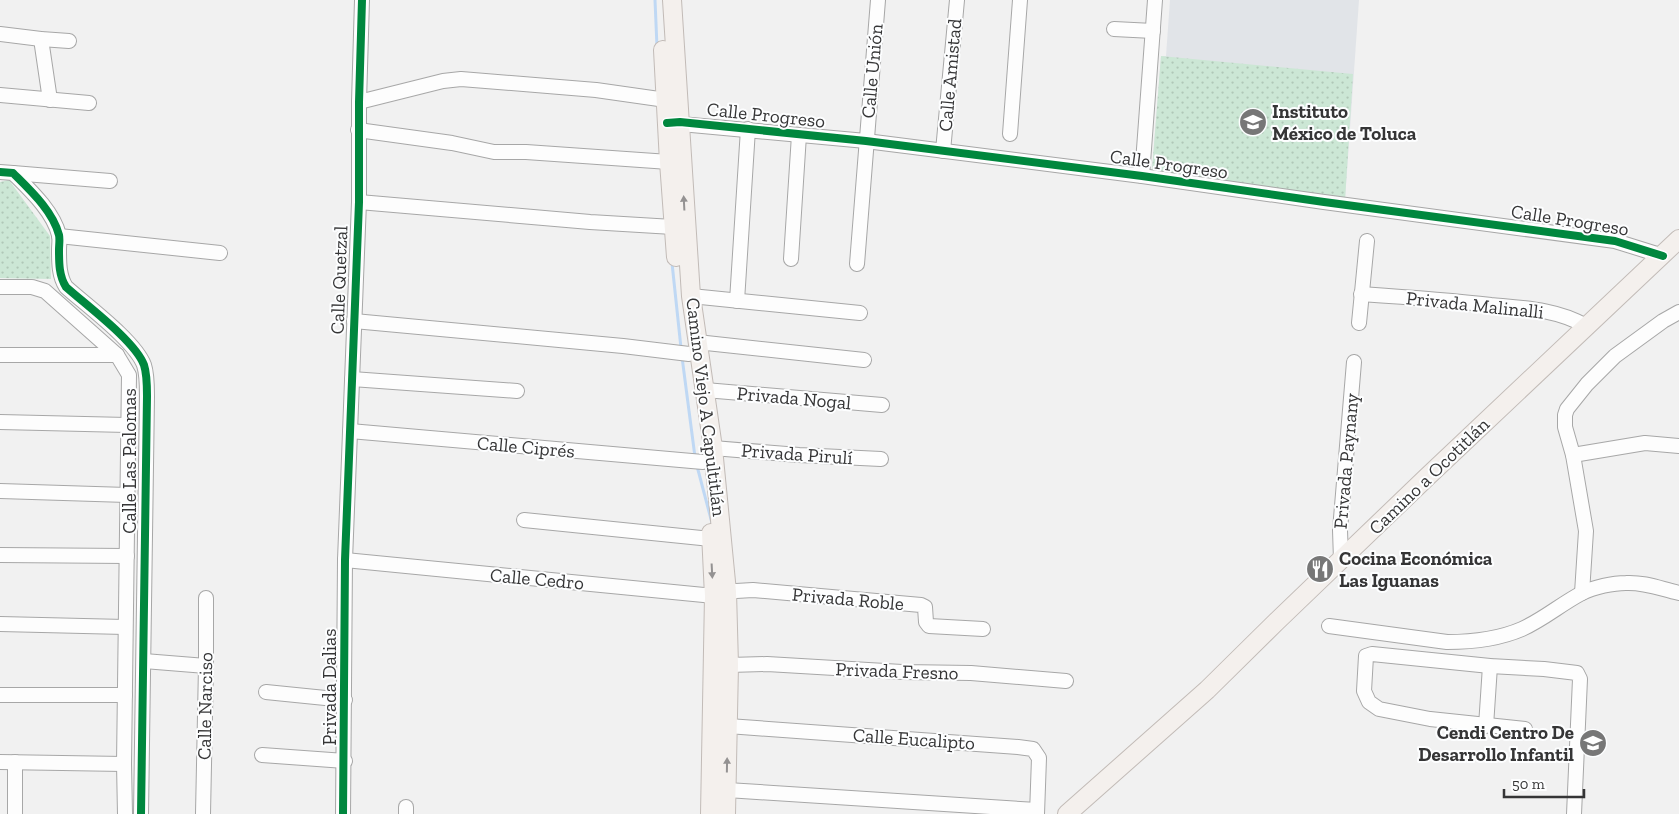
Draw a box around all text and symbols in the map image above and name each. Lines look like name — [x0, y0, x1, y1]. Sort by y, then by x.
street label: Calle Amistad — [934, 17, 966, 132]
street label: Calle Unión — [856, 23, 888, 119]
street label: Calle Progreso — [706, 97, 827, 133]
place label: Instituto México de Toluca — [1272, 100, 1417, 145]
school or university icon: Instituto México de Toluca — [1238, 107, 1268, 137]
street label: Calle Progreso — [1109, 144, 1230, 184]
one-way arrow — [680, 195, 688, 211]
street label: Calle Progreso — [1510, 199, 1631, 241]
street label: Calle Quetzal — [326, 225, 352, 335]
street label: Privada Malinalli — [1405, 286, 1545, 324]
street label: Camino Viejo A Capultitlán — [681, 296, 731, 518]
street label: Privada Nogal — [736, 382, 852, 414]
street label: Calle Las Palomas — [118, 388, 141, 534]
street label: Privada Paynany — [1329, 392, 1363, 530]
street label: Camino a Ocotitlán — [1364, 413, 1494, 539]
street label: Calle Ciprés — [476, 431, 576, 463]
street label: Privada Pirulí — [740, 439, 854, 469]
place label: Cocina Económica Las Iguanas — [1339, 547, 1493, 592]
restaurant icon: Cocina Económica Las Iguanas — [1305, 554, 1335, 584]
street label: Calle Cedro — [489, 563, 585, 595]
one-way arrow — [709, 563, 717, 579]
street label: Privada Roble — [791, 583, 905, 615]
street label: Privada Dalias — [318, 628, 341, 746]
street label: Calle Narciso — [193, 652, 217, 760]
street label: Privada Fresno — [835, 657, 959, 685]
place label: Cendi Centro De Desarrollo Infantil — [1418, 721, 1575, 766]
street label: Calle Eucalipto — [852, 723, 976, 755]
school or university icon: Cendi Centro De Desarrollo Infantil — [1578, 728, 1608, 758]
one-way arrow — [723, 757, 731, 773]
scale bar — [1504, 766, 1584, 798]
text: 50 m — [1512, 775, 1545, 793]

